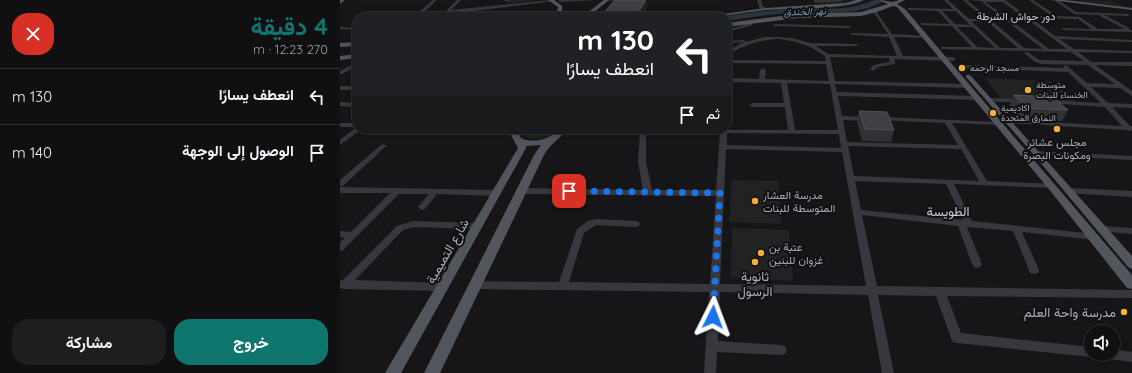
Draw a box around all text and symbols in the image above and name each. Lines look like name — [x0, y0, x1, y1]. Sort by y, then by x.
water label: نهر الخندق — [784, 4, 827, 19]
district label: دور حواش الشرطة — [977, 9, 1056, 23]
text: 4 دقيقة — [251, 11, 328, 41]
button: close — [12, 13, 54, 55]
text: 130 m — [577, 22, 654, 57]
icon: left — [668, 28, 720, 80]
text: 270 m · 12:23 — [253, 41, 328, 57]
text: انعطف يسارًا — [566, 57, 654, 80]
place label: مسجد الرحمه — [970, 62, 1019, 74]
marker: مسجد الرحمه — [957, 63, 967, 73]
place label: متوسطة الخنساء للبنات — [1036, 79, 1088, 100]
text: انعطف يسارًا — [219, 85, 294, 104]
marker: متوسطة الخنساء للبنات — [1023, 85, 1033, 95]
icon: left — [306, 86, 328, 108]
text: 130 m — [12, 87, 52, 106]
place label: اكاديمية النمارق المتحدة — [1001, 102, 1056, 124]
icon: arrive — [676, 104, 698, 126]
text: ثم — [706, 104, 720, 123]
marker: اكاديمية النمارق المتحدة — [988, 108, 998, 118]
marker: مجلس عشائر ومكونات البصرة — [1052, 124, 1062, 134]
place label: مجلس عشائر ومكونات البصرة — [1023, 135, 1091, 162]
text: الوصول إلى الوجهة — [182, 141, 294, 160]
icon: arrive — [306, 142, 328, 164]
text: 140 m — [12, 143, 52, 162]
pin — [552, 174, 586, 208]
icon: arrive — [558, 180, 580, 202]
place label: مدرسة العشار المتوسطة للبنات — [762, 188, 835, 215]
marker: مدرسة العشار المتوسطة للبنات — [750, 196, 760, 206]
district label: الطويسة — [926, 203, 970, 220]
street label: شارع التميمية — [422, 216, 474, 287]
place label: عتبة بن غزوان للبنين — [769, 240, 823, 267]
marker: عتبة بن غزوان للبنين — [756, 248, 766, 258]
marker: ثانوية الرسول — [750, 257, 760, 267]
place label: ثانوية الرسول — [737, 268, 773, 300]
position arrow — [692, 296, 734, 338]
place label: مدرسة واحة العلم — [1024, 304, 1116, 321]
marker: مدرسة واحة العلم — [1119, 307, 1129, 317]
button: مشاركة — [12, 319, 166, 365]
button: خروج — [174, 319, 328, 365]
map controls — [1084, 325, 1120, 361]
button: sound — [1084, 325, 1120, 361]

